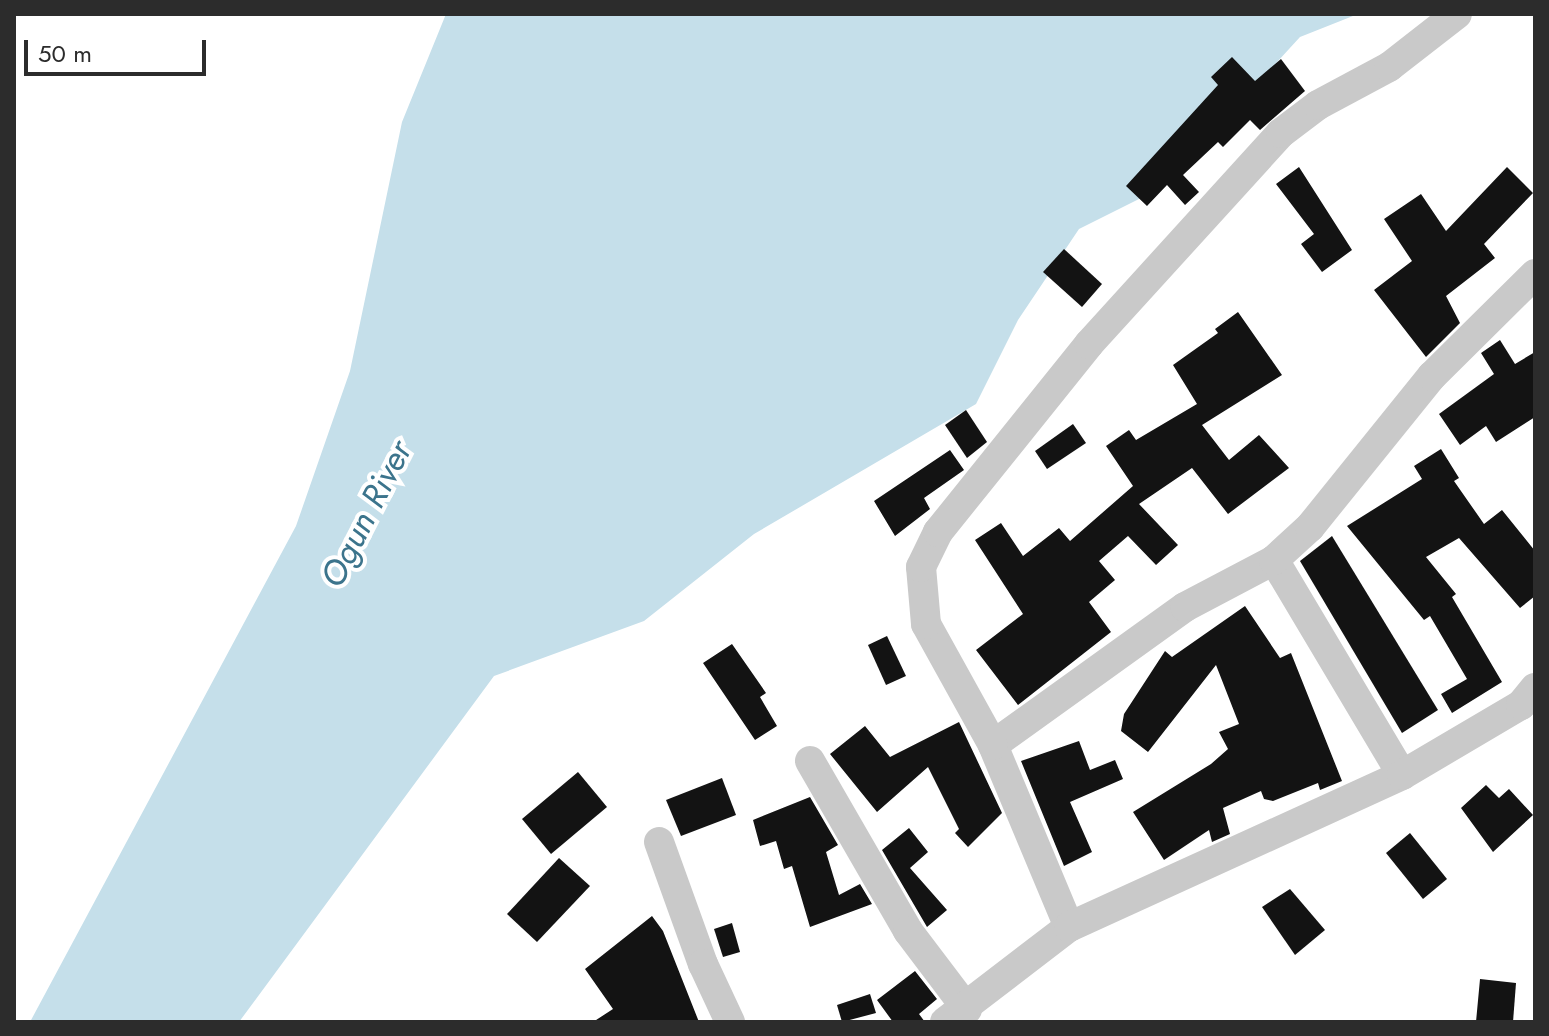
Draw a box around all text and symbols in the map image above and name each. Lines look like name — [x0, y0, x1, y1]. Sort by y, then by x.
scale bar — [28, 24, 210, 74]
text: 50 m — [38, 36, 92, 71]
water label: Ogun River — [312, 434, 420, 594]

